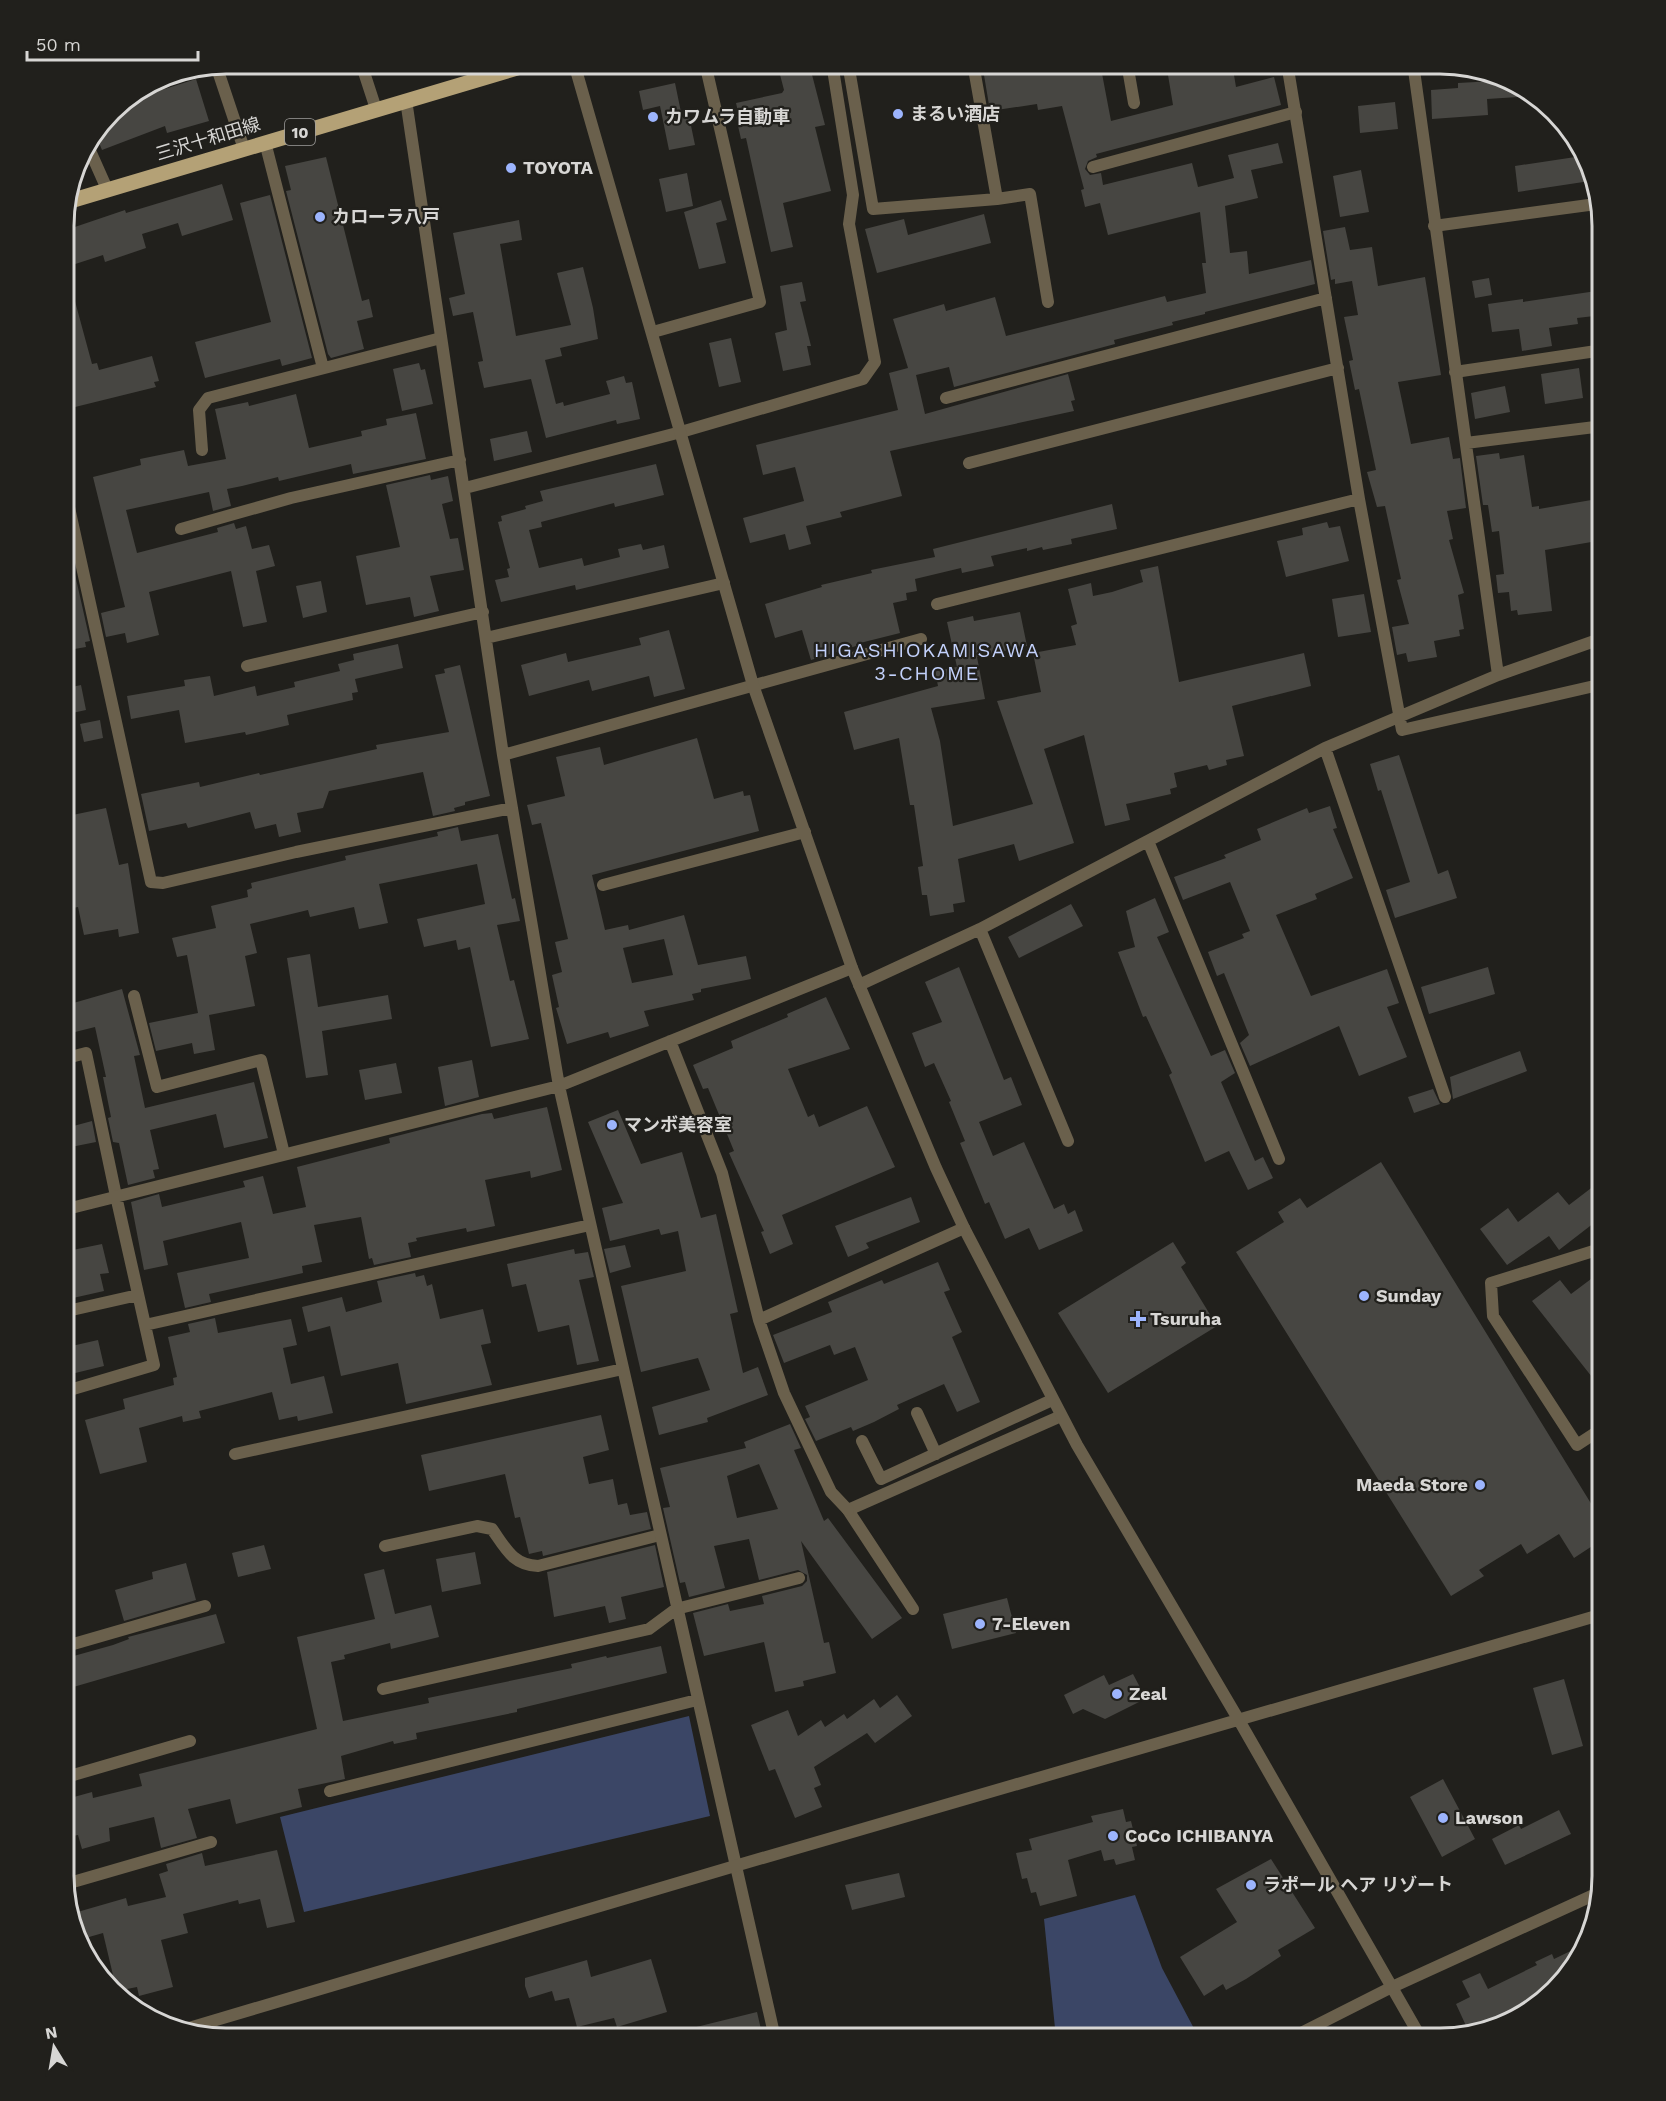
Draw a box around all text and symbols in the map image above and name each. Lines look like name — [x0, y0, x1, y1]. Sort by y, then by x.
scale bar — [27, 24, 198, 62]
text: 50 m — [36, 34, 81, 55]
place label: まるい酒店 — [910, 103, 1000, 124]
place label: カワムラ自動車 — [665, 106, 790, 127]
marker: まるい酒店 — [891, 107, 905, 121]
marker: カワムラ自動車 — [646, 110, 660, 124]
street label: 三沢十和田線 — [153, 113, 263, 164]
road number: 10 — [285, 119, 315, 145]
place label: TOYOTA — [523, 157, 594, 178]
marker: TOYOTA — [504, 161, 518, 175]
place label: カローラ八戸 — [332, 206, 440, 227]
marker: カローラ八戸 — [313, 210, 327, 224]
district label: HIGASHIOKAMISAWA 3-CHOME — [814, 638, 1040, 685]
place label: マンボ美容室 — [624, 1114, 732, 1135]
marker: マンボ美容室 — [605, 1118, 619, 1132]
place label: Sunday — [1376, 1285, 1442, 1306]
marker: Sunday — [1357, 1289, 1371, 1303]
place label: Tsuruha — [1150, 1308, 1222, 1329]
marker: Tsuruha — [1131, 1312, 1145, 1326]
place label: Maeda Store — [1356, 1474, 1468, 1495]
marker: Maeda Store — [1473, 1478, 1487, 1492]
place label: 7-Eleven — [992, 1613, 1070, 1634]
marker: 7-Eleven — [973, 1617, 987, 1631]
place label: Zeal — [1129, 1683, 1167, 1704]
marker: Zeal — [1110, 1687, 1124, 1701]
place label: Lawson — [1455, 1807, 1524, 1828]
marker: Lawson — [1436, 1811, 1450, 1825]
place label: CoCo ICHIBANYA — [1125, 1825, 1274, 1846]
marker: CoCo ICHIBANYA — [1106, 1829, 1120, 1843]
place label: ラポール ヘア リゾート — [1263, 1874, 1453, 1895]
marker: ラポール ヘア リゾート — [1244, 1878, 1258, 1892]
north arrow — [24, 2017, 84, 2077]
text: N — [44, 2022, 59, 2043]

